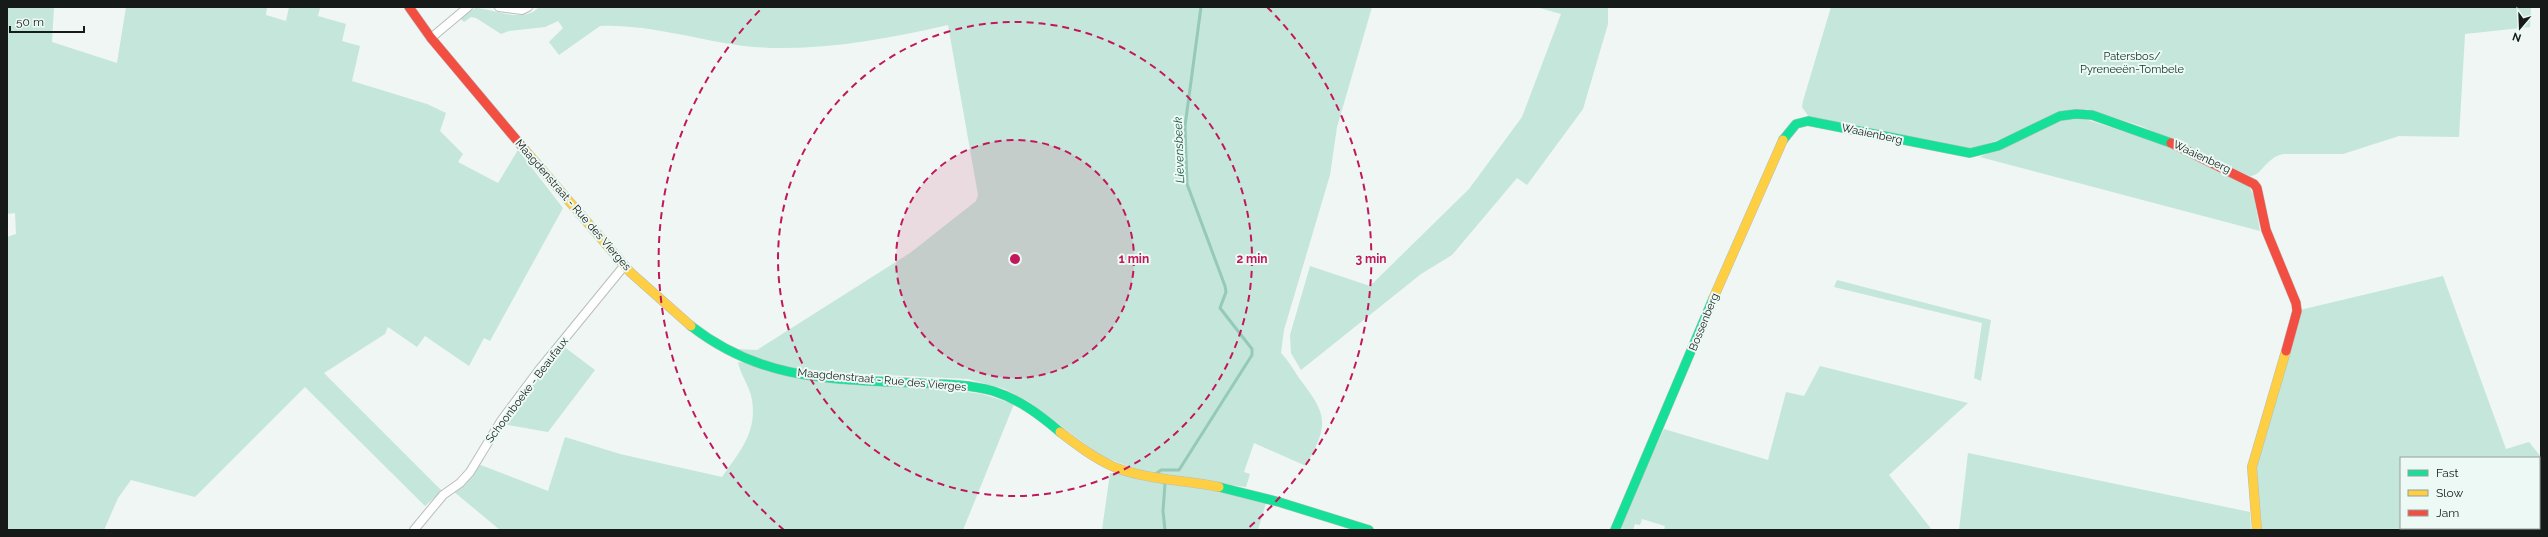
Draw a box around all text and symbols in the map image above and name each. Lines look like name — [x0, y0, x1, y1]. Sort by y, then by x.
scale bar — [10, 8, 84, 34]
north arrow — [2500, 8, 2540, 48]
text: 50 m — [16, 15, 44, 29]
text: N — [2511, 29, 2523, 44]
park label: Patersbos/ Pyreneeën-Tombele — [2080, 50, 2184, 76]
water label: Lievensbeek — [1171, 116, 1187, 183]
street label: Waaienberg — [1840, 121, 1904, 147]
street label: Maagdenstraat - Rue des Vierges — [513, 137, 633, 273]
street label: Waaienberg — [2171, 138, 2233, 176]
centre of rings — [1008, 252, 1022, 266]
text: 1 min — [1119, 252, 1149, 266]
text: 2 min — [1236, 252, 1268, 266]
text: 3 min — [1355, 252, 1387, 266]
street label: Bossenberg — [1687, 291, 1721, 353]
street label: Schoonboeke - Beaufaux — [483, 334, 571, 445]
street label: Maagdenstraat - Rue des Vierges — [797, 366, 967, 394]
legend — [2400, 457, 2540, 529]
text: Fast — [2436, 466, 2459, 480]
text: Slow — [2436, 486, 2463, 500]
text: Jam — [2436, 506, 2459, 520]

